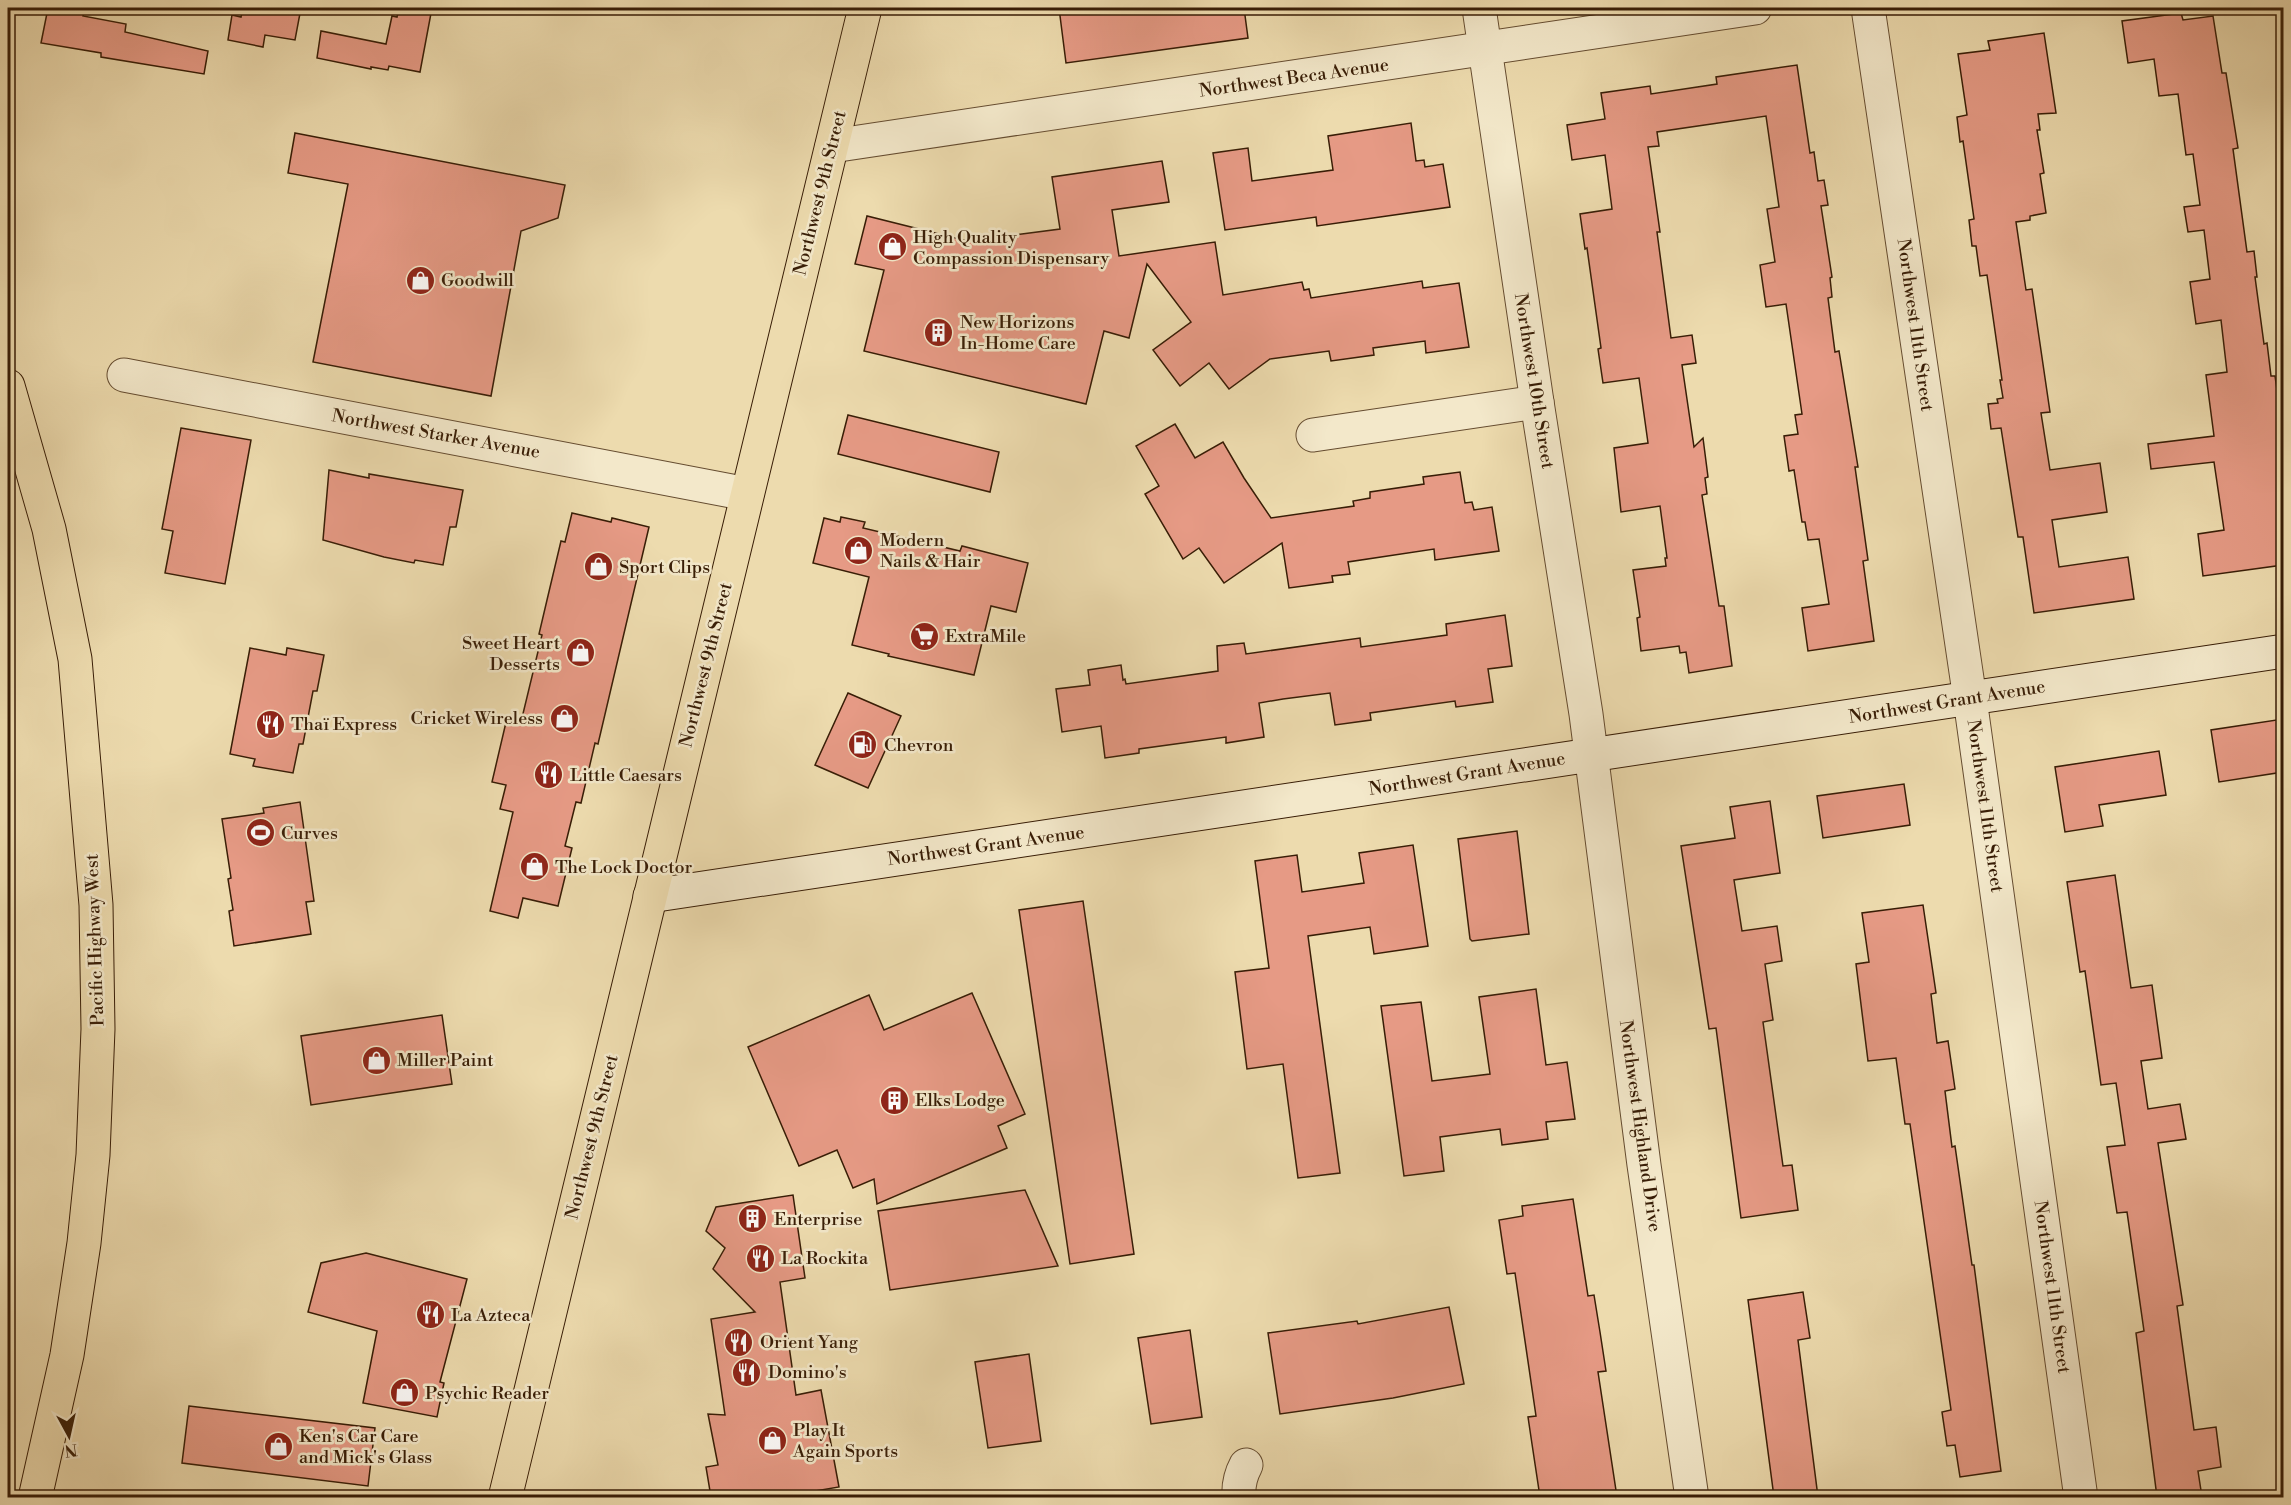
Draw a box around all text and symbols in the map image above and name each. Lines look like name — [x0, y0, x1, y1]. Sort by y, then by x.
street label: Northwest Beca Avenue — [1198, 53, 1390, 103]
street label: Northwest 9th Street — [788, 108, 852, 278]
place label: High Quality Compassion Dispensary — [913, 226, 1109, 270]
shop icon: High Quality Compassion Dispensary — [876, 231, 908, 263]
street label: Northwest 11th Street — [1891, 237, 1939, 414]
shop icon: Goodwill — [404, 264, 436, 296]
place label: Goodwill — [441, 269, 515, 292]
street label: Northwest 10th Street — [1509, 292, 1559, 471]
place label: New Horizons In-Home Care — [960, 311, 1076, 355]
building icon: New Horizons In-Home Care — [923, 316, 955, 348]
street label: Northwest Starker Avenue — [330, 404, 542, 464]
place label: Modern Nails & Hair — [880, 529, 981, 573]
shop icon: Modern Nails & Hair — [843, 534, 875, 566]
shop icon: Sport Clips — [582, 551, 614, 583]
place label: Sport Clips — [619, 556, 710, 579]
street label: Northwest 9th Street — [674, 580, 738, 750]
supermarket icon: ExtraMile — [908, 620, 940, 652]
place label: ExtraMile — [945, 625, 1026, 648]
place label: Sweet Heart Desserts — [462, 632, 561, 676]
shop icon: Sweet Heart Desserts — [565, 637, 597, 669]
street label: Northwest Grant Avenue — [1847, 675, 2047, 729]
shop icon: Cricket Wireless — [548, 702, 580, 734]
place label: Cricket Wireless — [411, 707, 543, 730]
restaurant icon: Thaï Express — [254, 708, 286, 740]
place label: Thaï Express — [291, 713, 397, 736]
street label: Northwest 11th Street — [1961, 718, 2009, 895]
fuel station icon: Chevron — [847, 729, 879, 761]
place label: Chevron — [884, 734, 954, 757]
street label: Northwest Grant Avenue — [1367, 747, 1567, 801]
restaurant icon: Little Caesars — [533, 759, 565, 791]
place label: Little Caesars — [570, 764, 682, 787]
sports icon: Curves — [244, 817, 276, 849]
street label: Northwest Grant Avenue — [886, 821, 1086, 871]
place label: Curves — [281, 822, 338, 845]
shop icon: The Lock Doctor — [518, 851, 550, 883]
street label: Pacific Highway West — [80, 853, 109, 1026]
place label: The Lock Doctor — [555, 856, 693, 879]
street label: Northwest Highland Drive — [1614, 1019, 1666, 1233]
shop icon: Miller Paint — [360, 1044, 392, 1076]
place label: Miller Paint — [397, 1049, 494, 1072]
street label: Northwest 9th Street — [560, 1052, 624, 1222]
building icon: Elks Lodge — [878, 1084, 910, 1116]
place label: Elks Lodge — [915, 1089, 1005, 1112]
street label: Northwest 11th Street — [2028, 1199, 2076, 1376]
building icon: Enterprise — [737, 1203, 769, 1235]
place label: Enterprise — [774, 1208, 862, 1231]
restaurant icon: La Rockita — [744, 1242, 776, 1274]
place label: La Rockita — [781, 1247, 869, 1270]
restaurant icon: La Azteca — [414, 1299, 446, 1331]
place label: La Azteca — [451, 1304, 531, 1327]
restaurant icon: Orient Yang — [723, 1326, 755, 1358]
place label: Orient Yang — [760, 1331, 859, 1354]
restaurant icon: Domino's — [731, 1356, 763, 1388]
place label: Domino's — [768, 1361, 847, 1384]
shop icon: Psychic Reader — [388, 1377, 420, 1409]
place label: Psychic Reader — [425, 1382, 549, 1405]
north arrow — [39, 1406, 99, 1466]
place label: Play It Again Sports — [792, 1419, 898, 1463]
shop icon: Play It Again Sports — [756, 1424, 788, 1456]
place label: Ken's Car Care and Mick's Glass — [299, 1425, 432, 1469]
shop icon: Ken's Car Care and Mick's Glass — [262, 1430, 294, 1462]
text: N — [63, 1439, 79, 1461]

